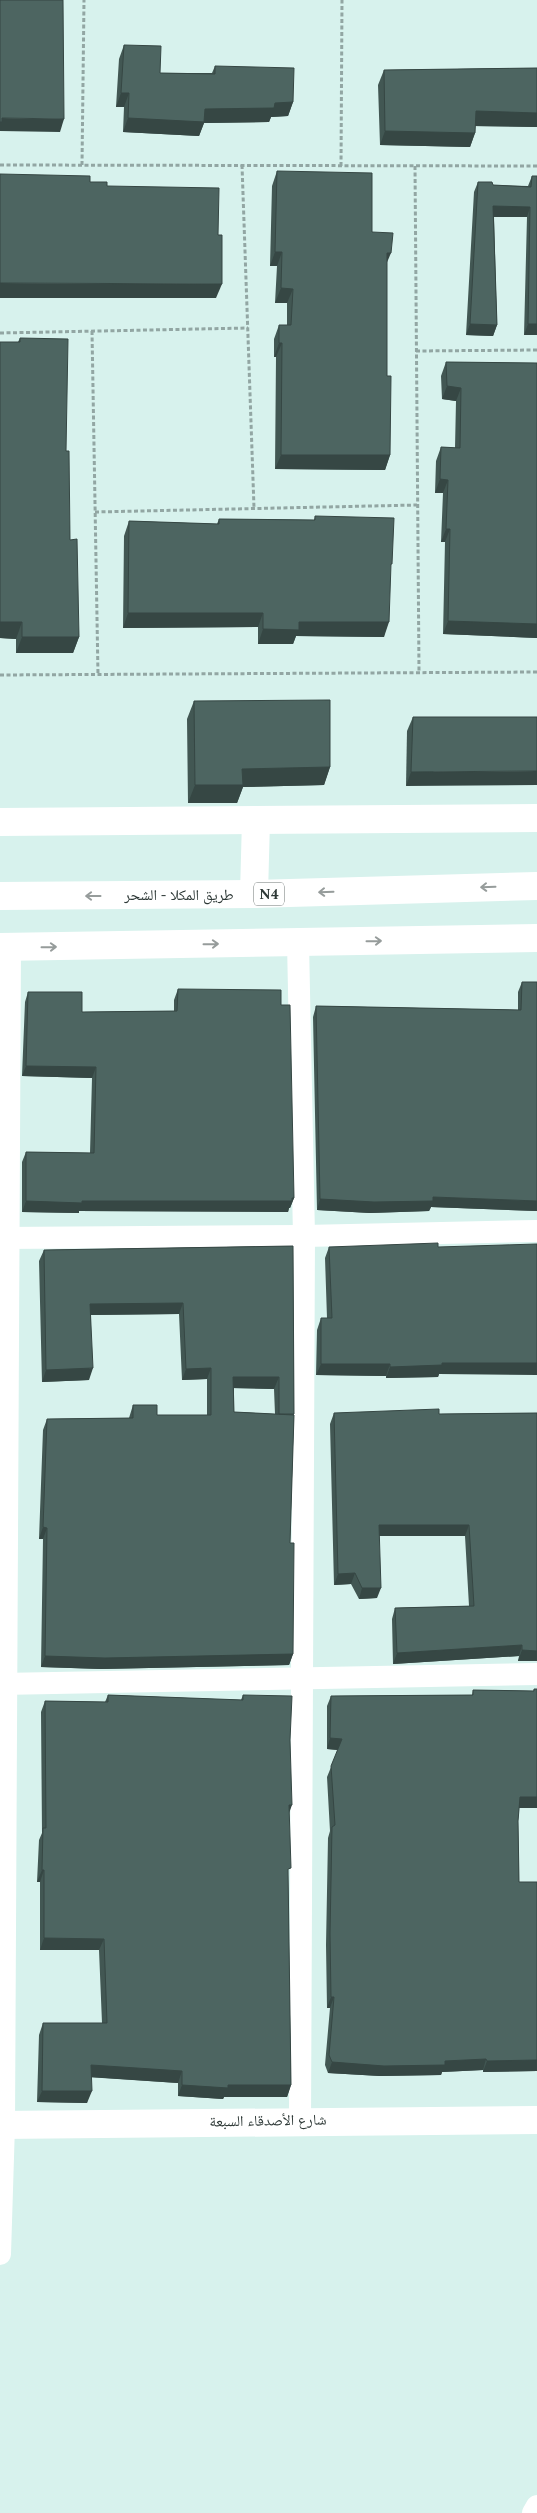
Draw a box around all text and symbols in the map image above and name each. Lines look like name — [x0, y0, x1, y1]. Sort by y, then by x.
road number: N4 — [254, 882, 284, 906]
one-way arrow — [481, 883, 497, 892]
street label: طريق المكلا - الشحر — [123, 884, 234, 907]
one-way arrow — [318, 888, 334, 897]
one-way arrow — [86, 891, 102, 901]
one-way arrow — [365, 936, 381, 946]
one-way arrow — [203, 939, 219, 948]
one-way arrow — [40, 942, 56, 951]
street label: شارع الأصدقاء السبعة — [209, 2108, 327, 2134]

